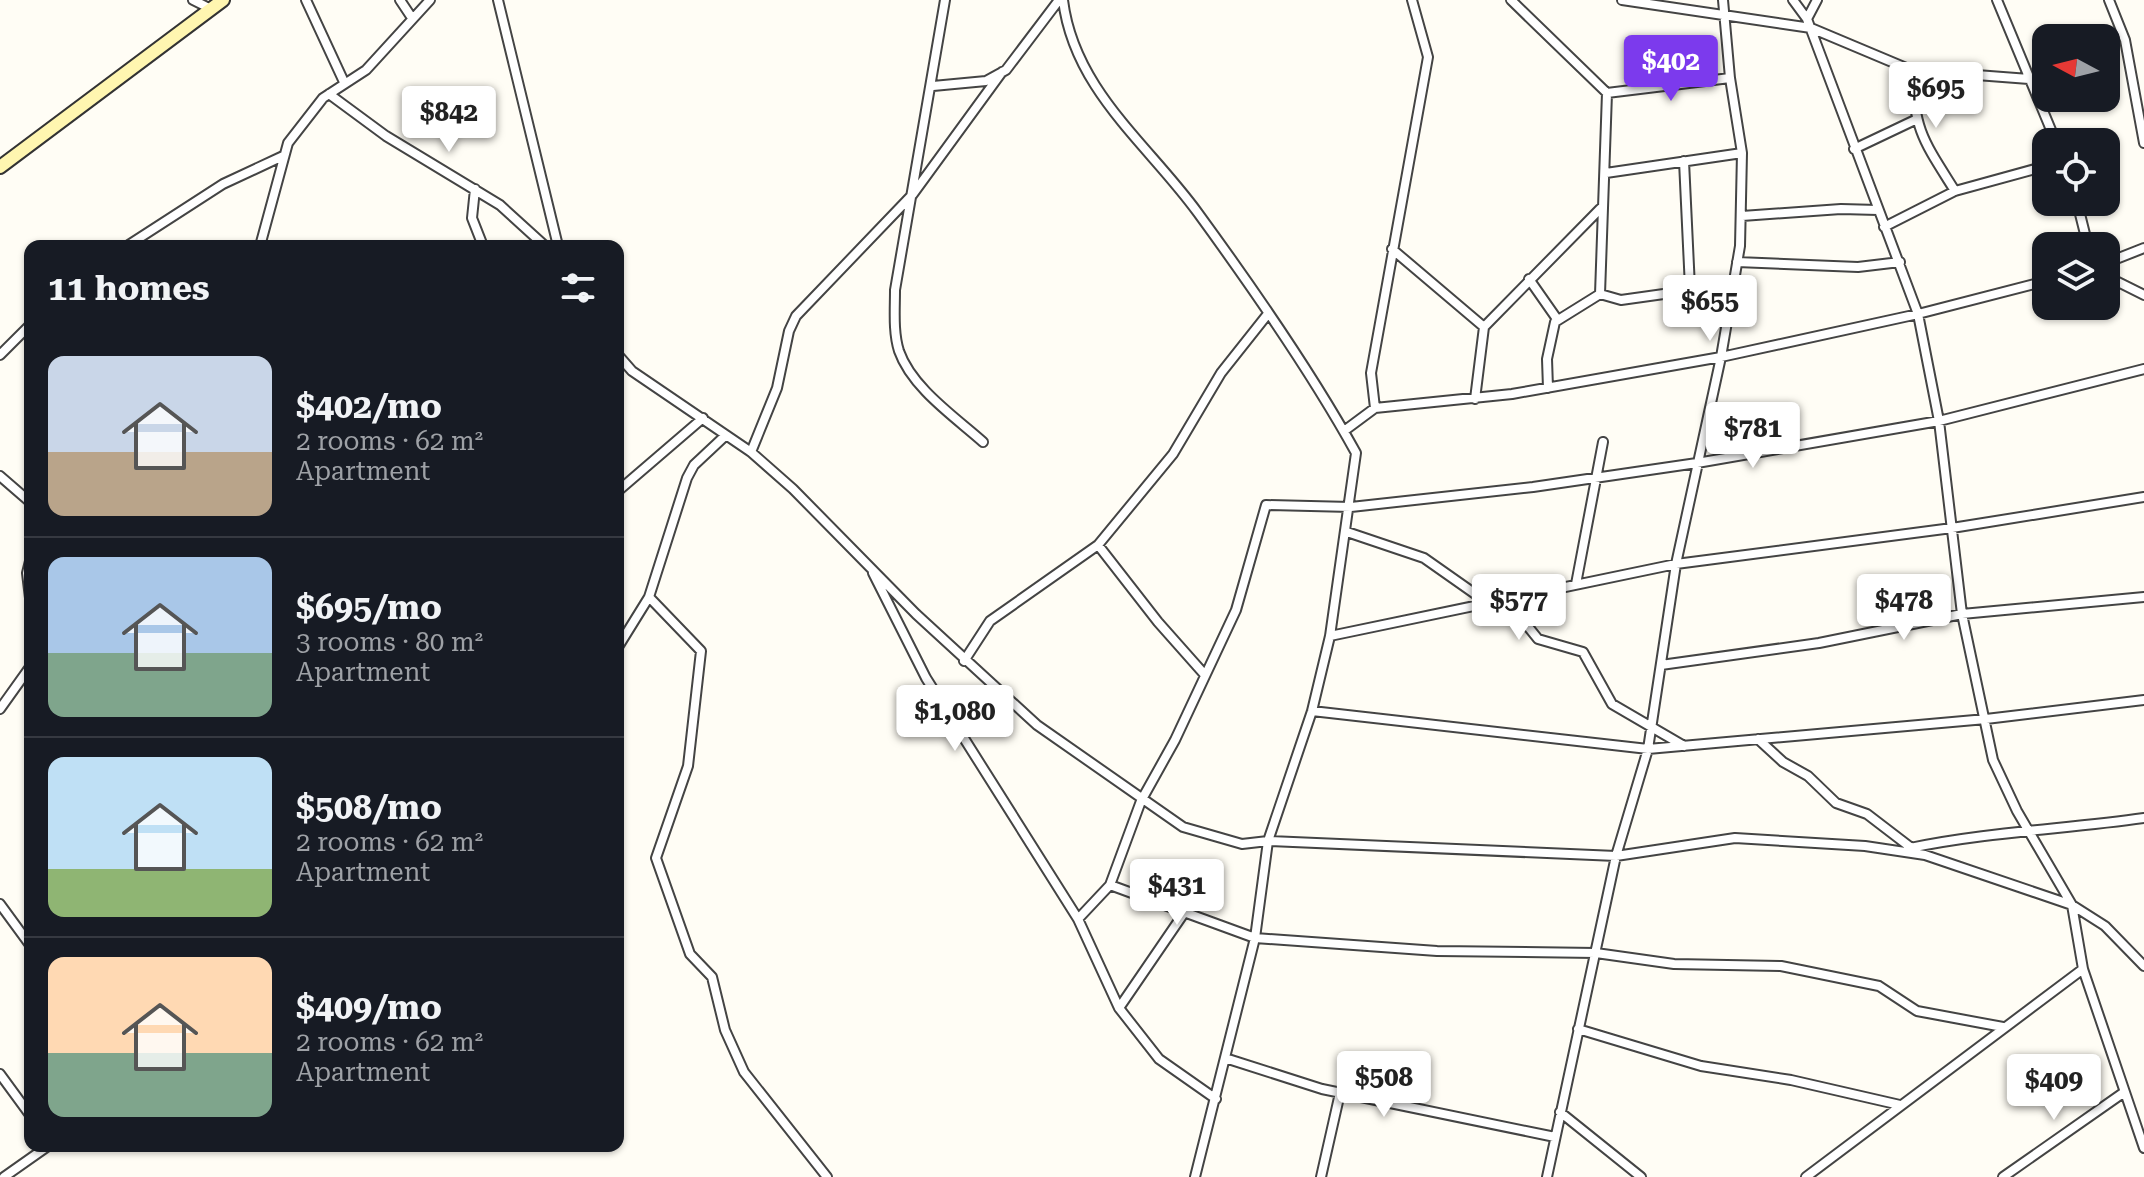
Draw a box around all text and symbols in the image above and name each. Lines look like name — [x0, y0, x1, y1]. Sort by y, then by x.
north arrow — [2032, 24, 2120, 112]
map controls — [2032, 24, 2120, 320]
pin: $402 — [1624, 35, 1718, 103]
text: $402 — [1642, 46, 1700, 76]
pin: $695 — [1889, 62, 1983, 130]
text: $695 — [1907, 73, 1965, 103]
pin: $842 — [402, 86, 496, 154]
text: $842 — [420, 97, 478, 127]
button: locate — [2032, 128, 2120, 216]
button: layers — [2032, 232, 2120, 320]
icon: filters — [556, 266, 600, 310]
text: 11 homes — [48, 268, 210, 308]
pin: $655 — [1663, 275, 1757, 343]
text: $655 — [1681, 286, 1739, 316]
text: $402/mo — [296, 386, 442, 426]
icon: home — [112, 388, 208, 484]
pin: $781 — [1706, 402, 1800, 470]
text: $781 — [1724, 413, 1782, 443]
text: 2 rooms · 62 m² — [296, 426, 483, 456]
text: Apartment — [296, 456, 430, 486]
pin: $577 — [1472, 574, 1566, 642]
pin: $478 — [1857, 574, 1951, 642]
text: $577 — [1490, 585, 1548, 615]
text: $478 — [1875, 585, 1933, 615]
text: $695/mo — [296, 587, 442, 627]
icon: home — [112, 589, 208, 685]
text: 3 rooms · 80 m² — [296, 627, 483, 657]
text: Apartment — [296, 657, 430, 687]
pin: $1,080 — [890, 685, 1020, 753]
text: $1,080 — [914, 696, 996, 726]
text: $508/mo — [296, 787, 442, 827]
icon: home — [112, 789, 208, 885]
text: 2 rooms · 62 m² — [296, 827, 483, 857]
text: Apartment — [296, 857, 430, 887]
pin: $431 — [1130, 859, 1224, 927]
text: $431 — [1148, 870, 1206, 900]
text: $409/mo — [296, 987, 442, 1027]
icon: home — [112, 989, 208, 1085]
text: 2 rooms · 62 m² — [296, 1027, 483, 1057]
pin: $508 — [1337, 1051, 1431, 1119]
pin: $409 — [2007, 1054, 2101, 1122]
text: Apartment — [296, 1057, 430, 1087]
text: $508 — [1355, 1062, 1413, 1092]
text: $409 — [2025, 1065, 2083, 1095]

